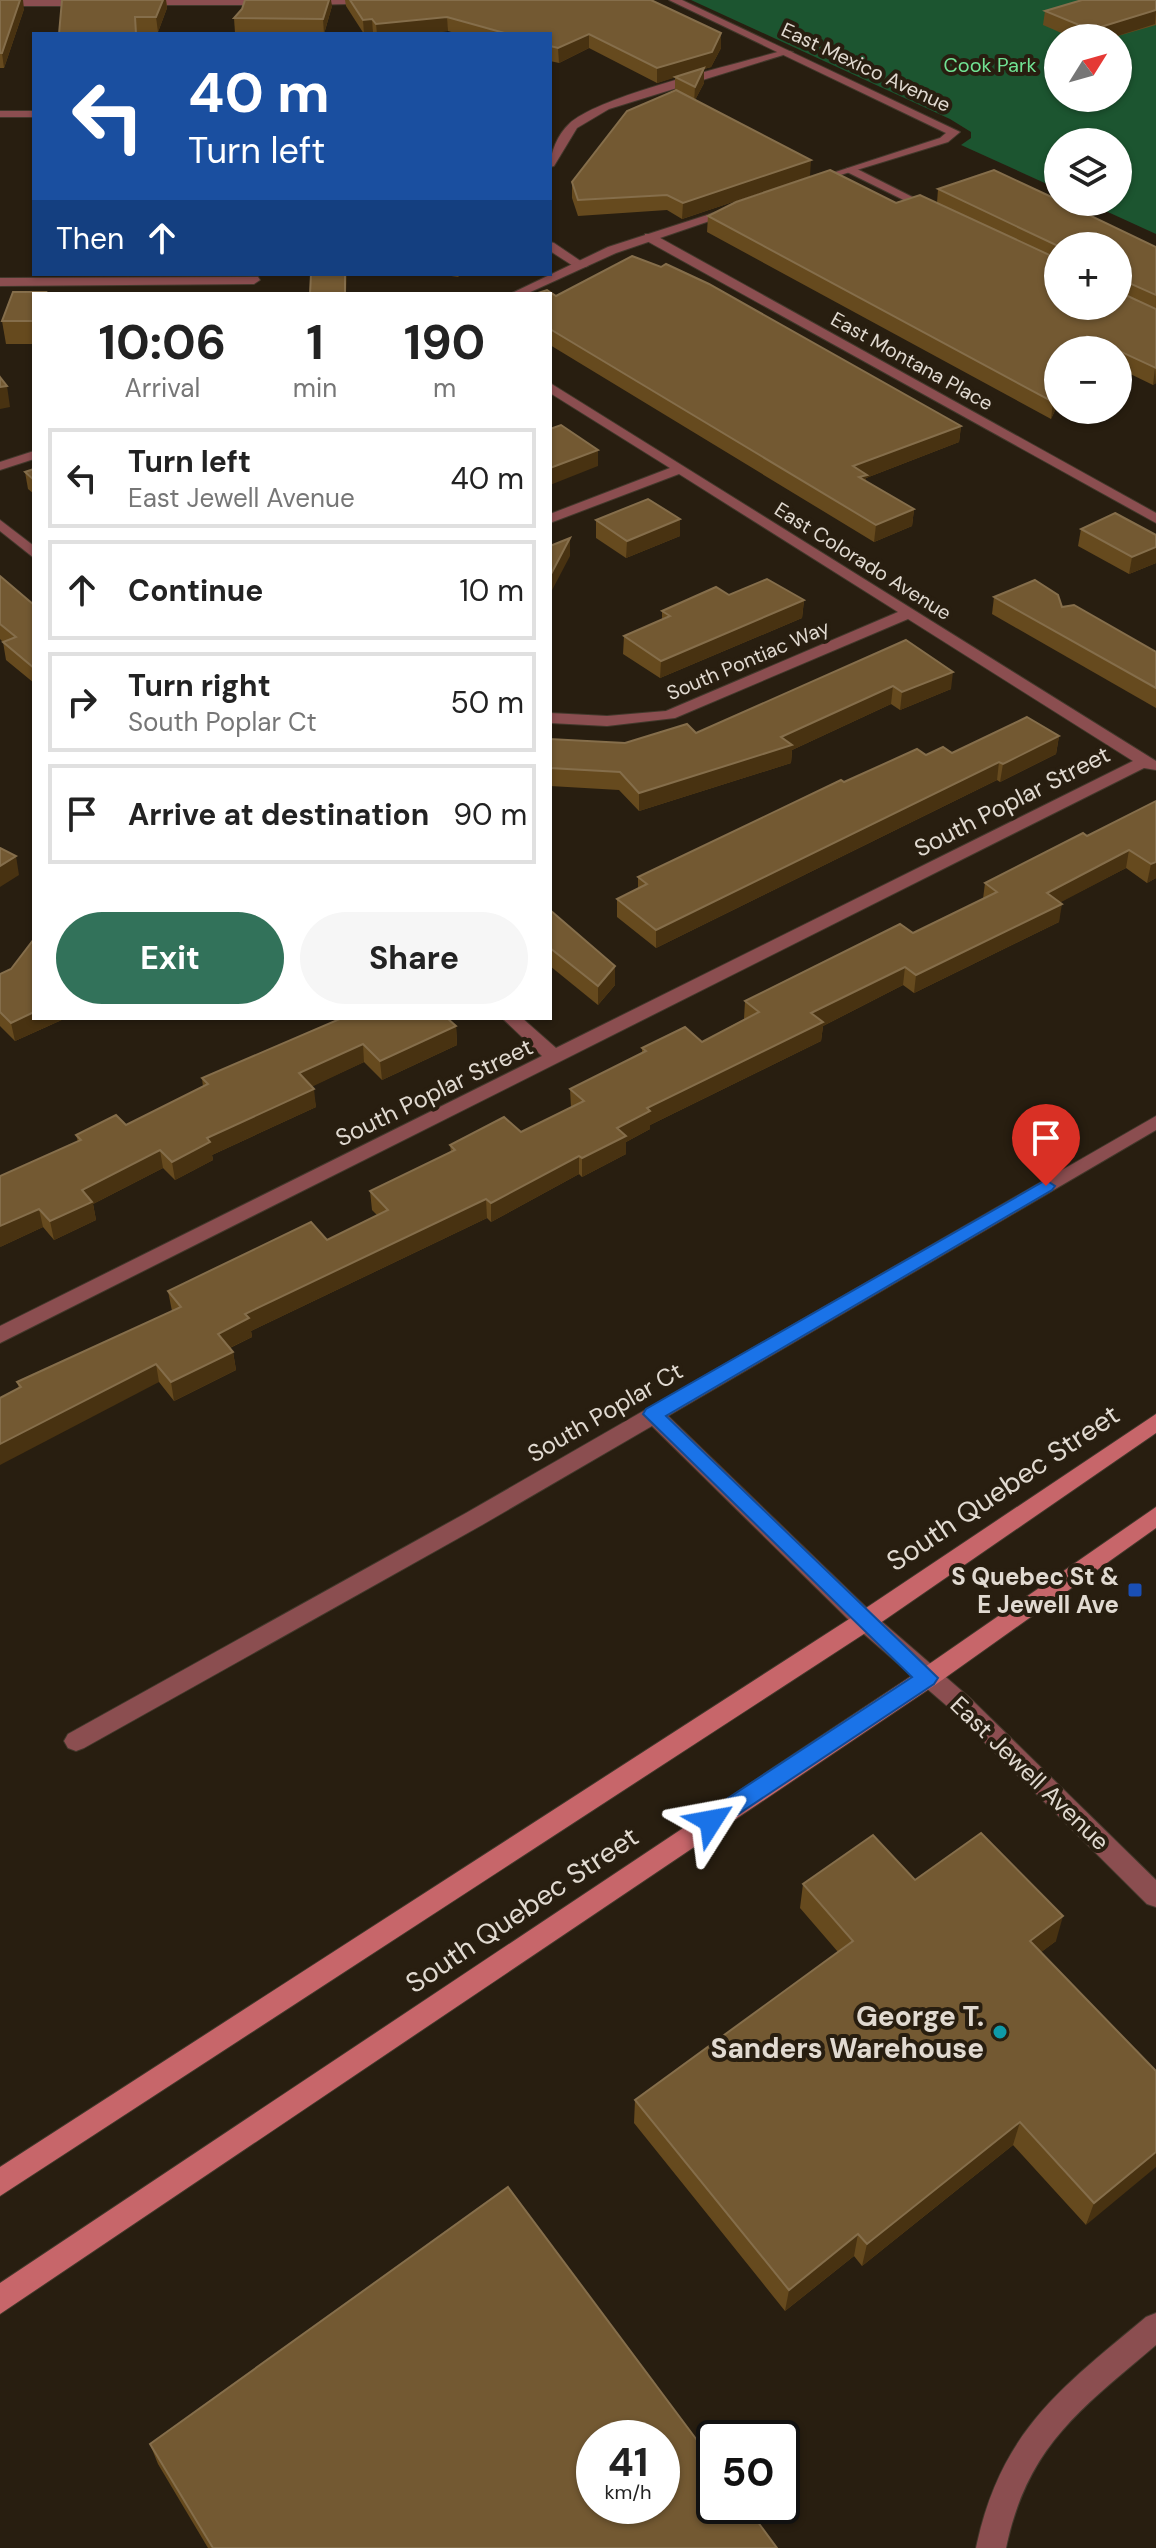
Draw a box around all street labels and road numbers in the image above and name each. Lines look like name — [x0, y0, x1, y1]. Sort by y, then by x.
street label: East Mexico Avenue — [777, 16, 955, 118]
street label: East Montana Place — [826, 306, 998, 416]
street label: East Colorado Avenue — [770, 496, 956, 626]
street label: South Pontiac Way — [663, 614, 833, 706]
street label: South Poplar Street — [909, 738, 1115, 864]
street label: South Poplar Street — [330, 1031, 538, 1153]
street label: South Poplar Ct — [522, 1355, 688, 1469]
street label: South Quebec Street — [879, 1396, 1127, 1580]
street label: East Jewell Avenue — [944, 1689, 1116, 1857]
street label: South Quebec Street — [398, 1818, 646, 2002]

